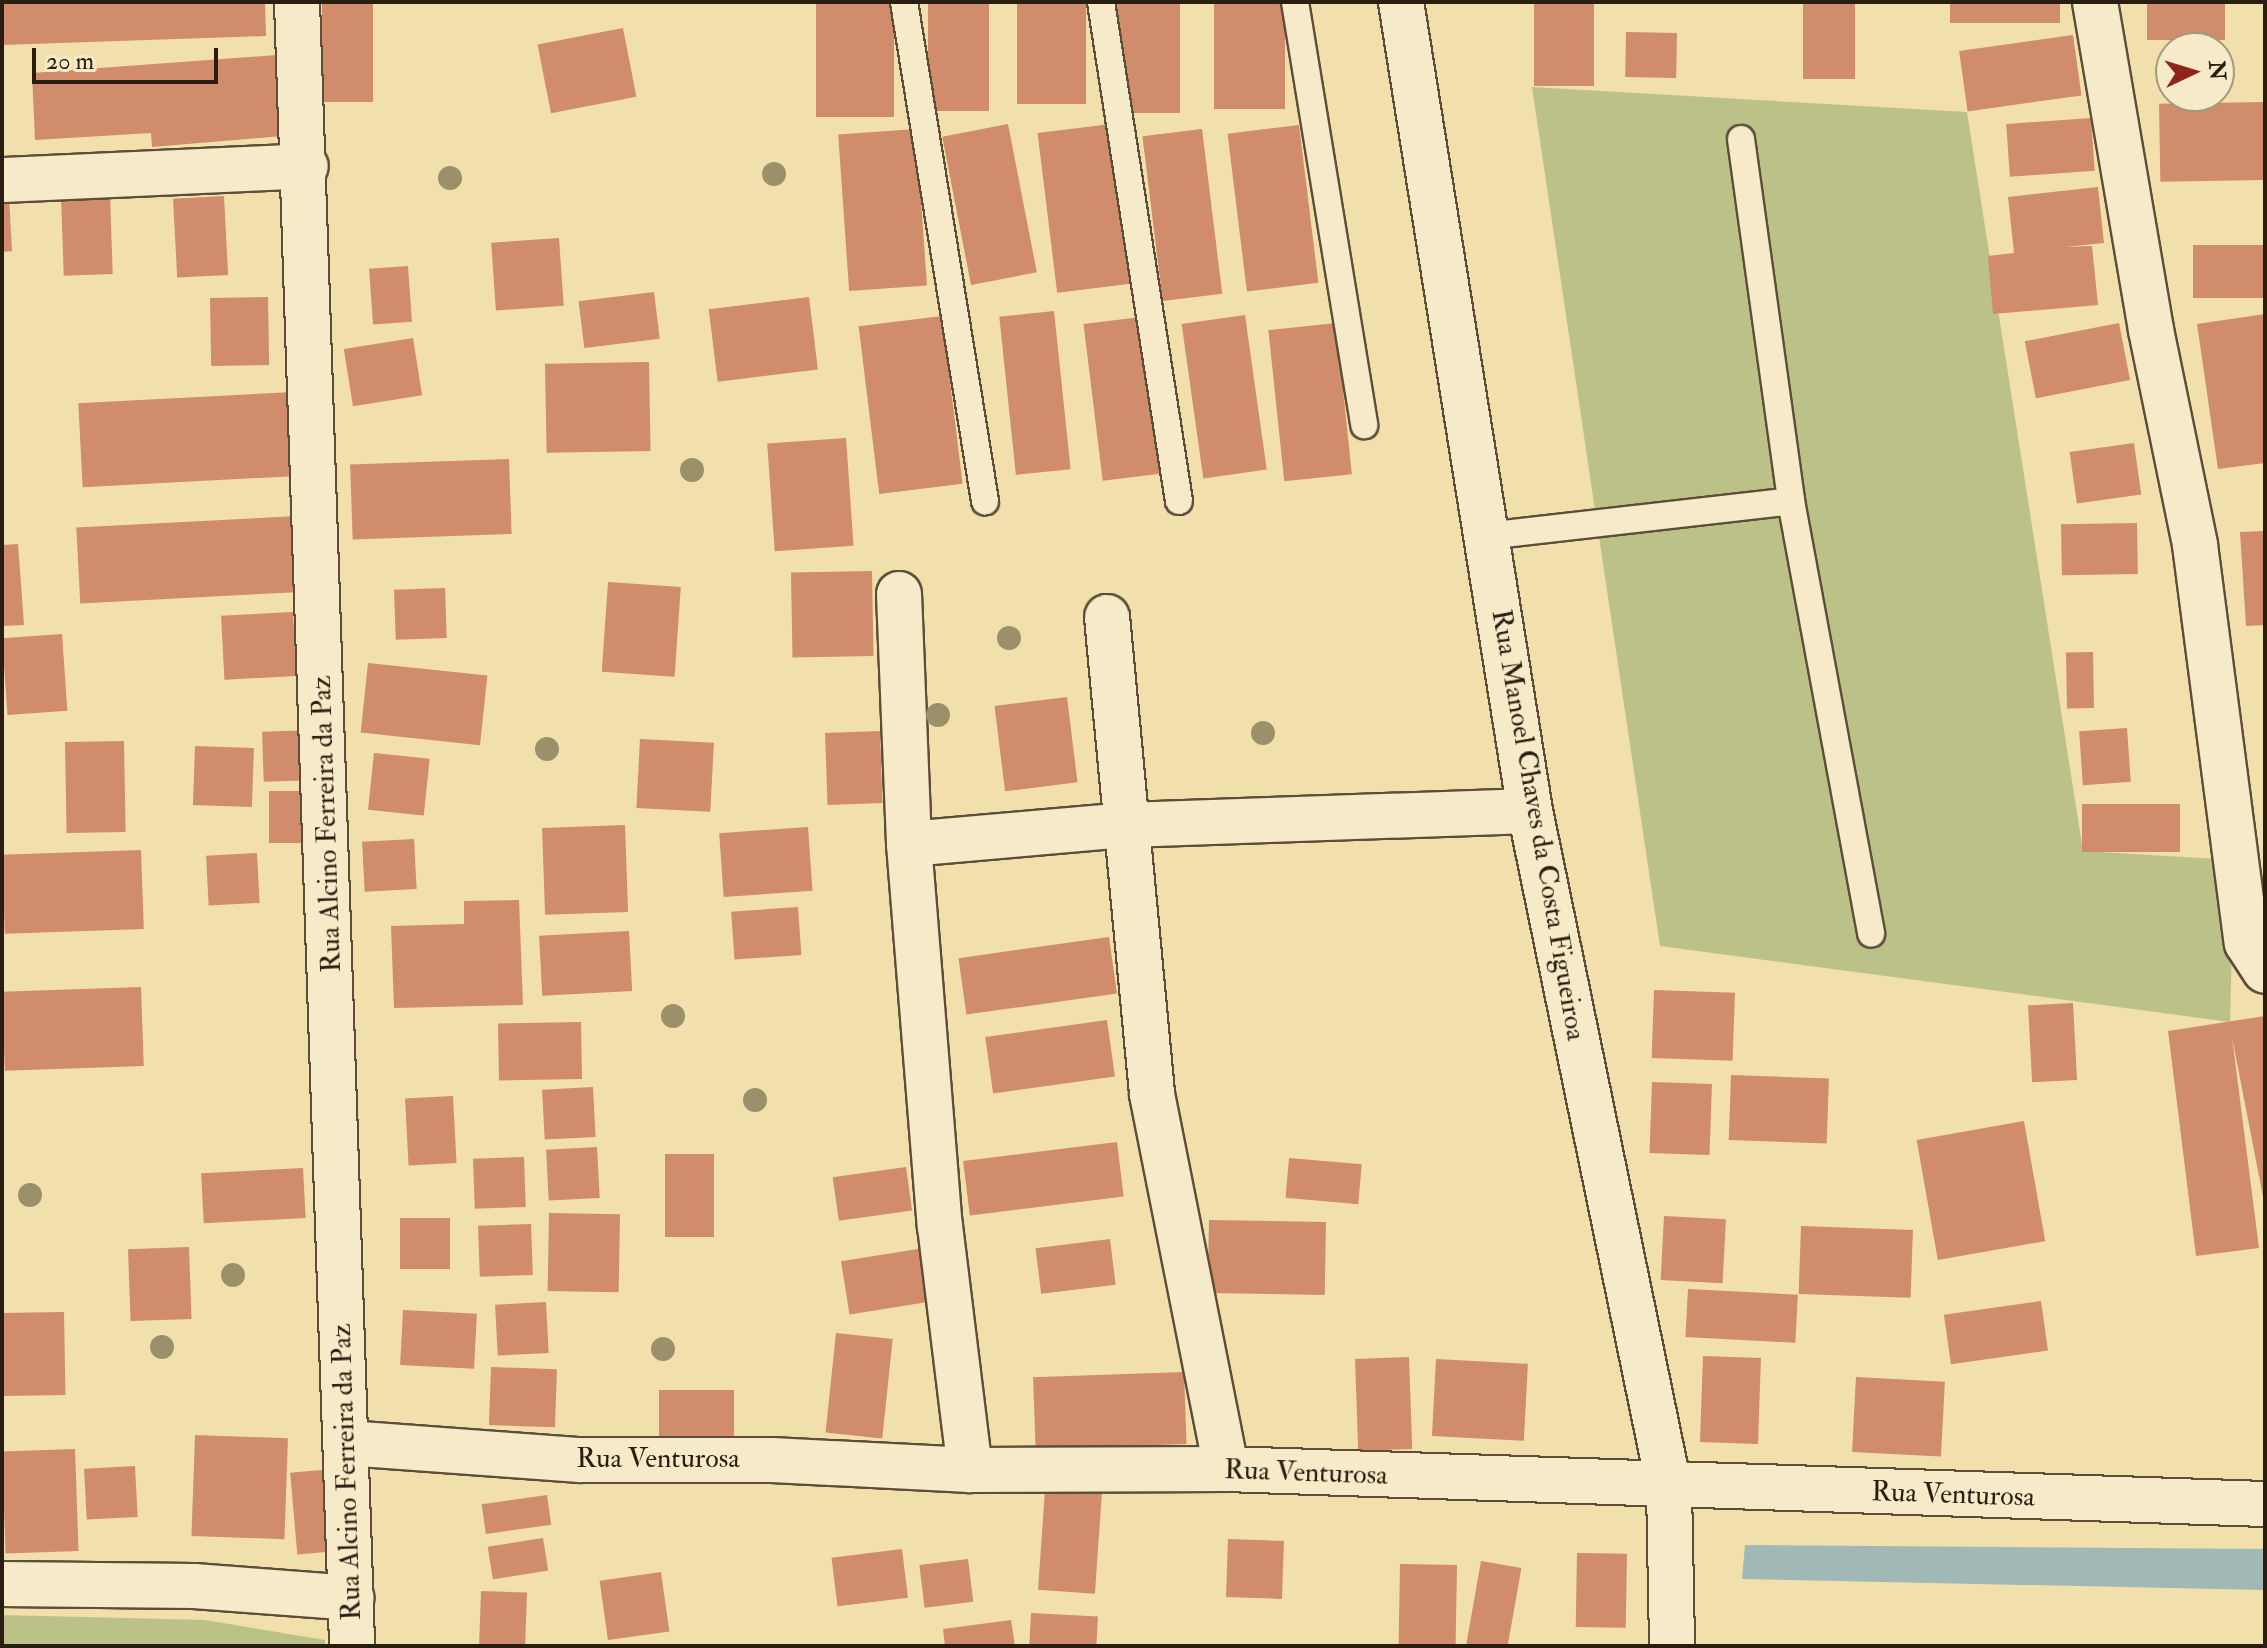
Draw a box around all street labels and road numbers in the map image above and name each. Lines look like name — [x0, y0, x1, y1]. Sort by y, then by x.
street label: Rua Manoel Chaves da Costa Figueiroa — [1484, 607, 1592, 1043]
street label: Rua Alcino Ferreira da Paz — [305, 675, 349, 973]
street label: Rua Alcino Ferreira da Paz — [325, 1323, 369, 1621]
street label: Rua Venturosa — [576, 1442, 740, 1476]
street label: Rua Venturosa — [1224, 1453, 1388, 1493]
street label: Rua Venturosa — [1871, 1475, 2035, 1515]

